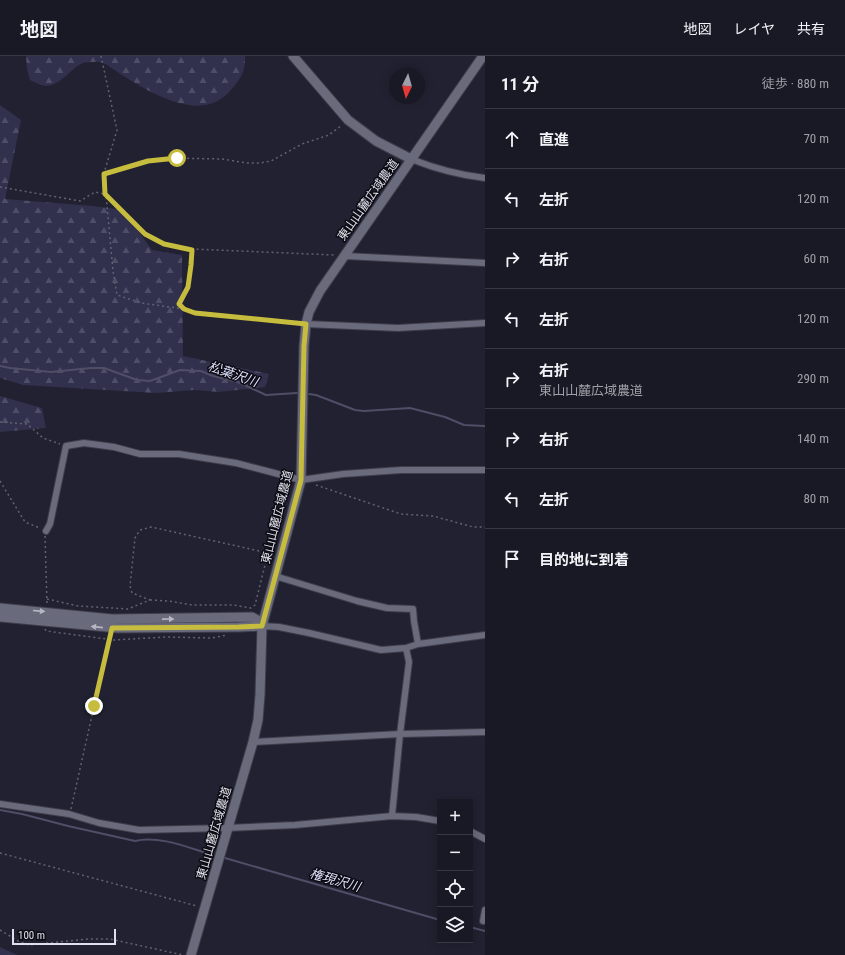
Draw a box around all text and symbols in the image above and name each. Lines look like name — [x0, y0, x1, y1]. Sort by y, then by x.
text: 地図 — [20, 18, 58, 41]
text: 地図 — [683, 21, 711, 37]
text: レイヤ — [733, 21, 775, 37]
text: 共有 — [797, 21, 825, 37]
north arrow — [389, 68, 425, 104]
text: 11 分 — [501, 74, 539, 94]
text: 徒歩 · 880 m — [762, 76, 829, 91]
icon: ahead — [501, 128, 523, 150]
text: 直進 — [539, 131, 569, 149]
text: 70 m — [803, 131, 829, 146]
route start — [168, 149, 186, 167]
street label: 東山山麓広域農道 — [335, 157, 401, 243]
icon: left — [501, 188, 523, 210]
text: 左折 — [539, 191, 569, 209]
text: 120 m — [797, 191, 829, 206]
icon: right — [501, 248, 523, 270]
text: 右折 — [539, 251, 569, 269]
text: 60 m — [803, 251, 829, 266]
icon: left — [501, 308, 523, 330]
text: 左折 — [539, 311, 569, 329]
text: 120 m — [797, 311, 829, 326]
water label: 松葉沢川 — [206, 358, 262, 390]
text: 右折 — [539, 362, 569, 380]
icon: right — [501, 368, 523, 390]
text: 290 m — [797, 371, 829, 386]
text: 東山山麓広域農道 — [539, 383, 643, 398]
icon: right — [501, 428, 523, 450]
text: 右折 — [539, 431, 569, 449]
text: 140 m — [797, 431, 829, 446]
street label: 東山山麓広域農道 — [259, 469, 295, 565]
icon: left — [501, 488, 523, 510]
text: 左折 — [539, 491, 569, 509]
text: 80 m — [803, 491, 829, 506]
icon: arrive — [501, 548, 523, 570]
text: 目的地に到着 — [539, 551, 629, 569]
one-way arrow — [33, 608, 45, 615]
one-way arrow — [162, 616, 174, 623]
one-way arrow — [91, 623, 103, 630]
route end — [85, 697, 103, 715]
street label: 東山山麓広域農道 — [194, 785, 234, 881]
map controls — [437, 799, 473, 943]
button: + — [437, 799, 473, 835]
button: − — [437, 835, 473, 871]
water label: 権現沢川 — [308, 866, 364, 895]
button: locate — [437, 871, 473, 907]
button: layers — [437, 907, 473, 943]
scale bar — [12, 927, 116, 946]
text: 100 m — [18, 929, 45, 942]

